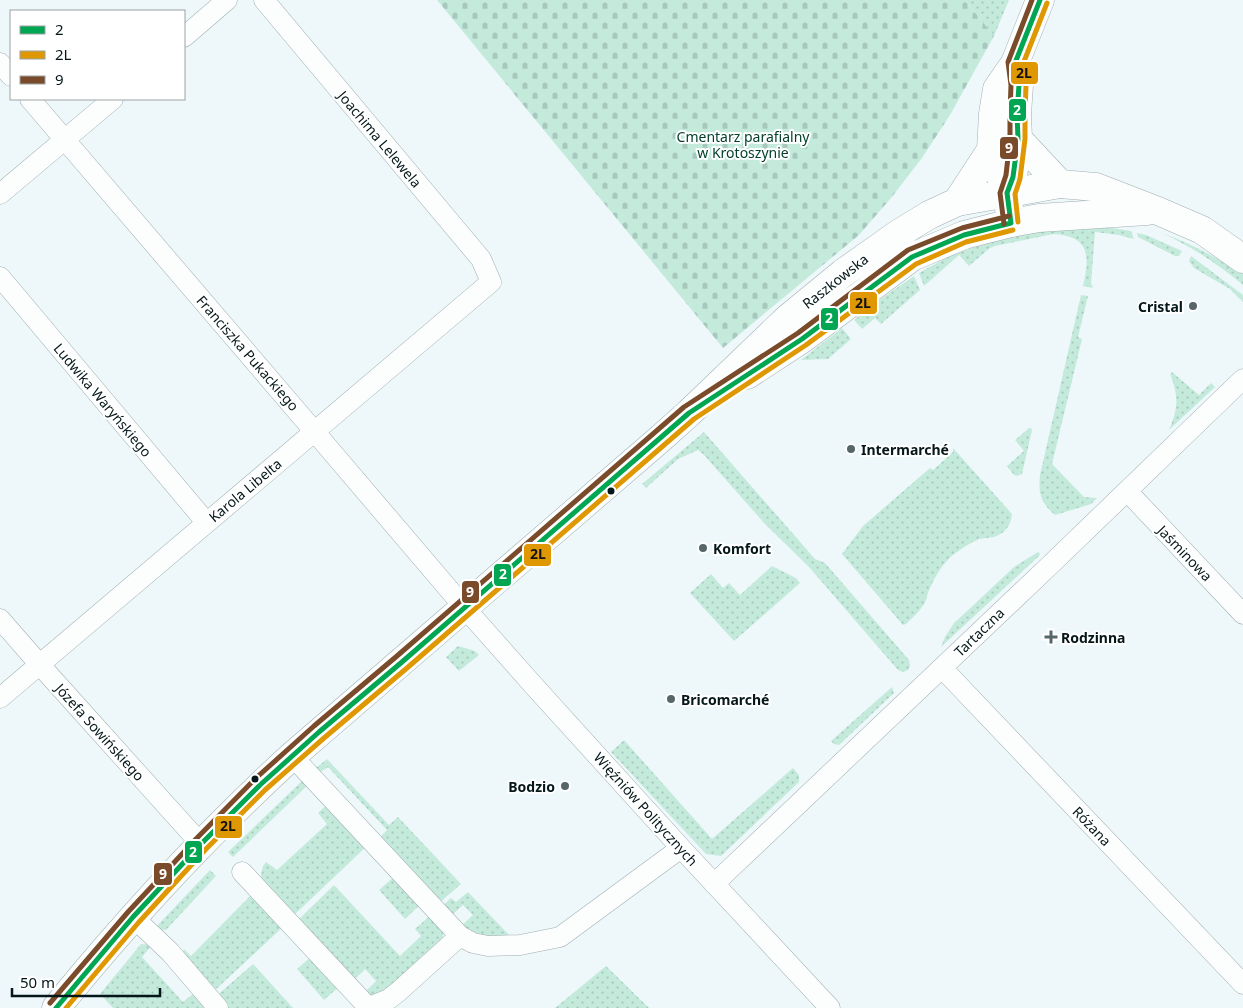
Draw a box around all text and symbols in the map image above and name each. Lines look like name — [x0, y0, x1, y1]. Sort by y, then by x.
legend — [10, 10, 185, 100]
text: 2 — [55, 19, 64, 39]
text: 2L — [55, 44, 72, 64]
line badge: 2L — [1010, 61, 1039, 85]
text: 2L — [1016, 63, 1032, 82]
text: 9 — [55, 69, 64, 89]
street label: Joachima Lelewela — [333, 85, 426, 191]
line badge: 2 — [1008, 98, 1027, 122]
text: 2 — [1013, 100, 1021, 119]
park label: Cmentarz parafialny w Krotoszynie — [677, 127, 810, 162]
line badge: 9 — [999, 136, 1019, 160]
text: 9 — [1005, 138, 1013, 157]
street label: Raszkowska — [798, 249, 872, 313]
street label: Franciszka Pukackiego — [193, 291, 303, 415]
line badge: 2L — [849, 291, 878, 315]
text: 2L — [855, 293, 871, 312]
place label: Cristal — [1138, 297, 1183, 316]
marker: Cristal — [1187, 300, 1199, 312]
line badge: 2 — [820, 307, 839, 331]
text: 2 — [825, 308, 833, 327]
street label: Ludwika Waryńskiego — [50, 339, 156, 461]
place label: Intermarché — [861, 440, 949, 459]
marker: Intermarché — [845, 443, 857, 455]
street label: Karola Libelta — [205, 454, 285, 526]
unlabelled marker — [606, 486, 616, 496]
street label: Jaśminowa — [1152, 519, 1216, 585]
place label: Komfort — [713, 539, 771, 558]
marker: Komfort — [697, 542, 709, 554]
line badge: 2L — [523, 543, 552, 567]
text: 2L — [530, 544, 546, 563]
line badge: 2 — [493, 563, 512, 587]
text: 2 — [499, 564, 507, 583]
line badge: 9 — [461, 580, 480, 604]
text: 9 — [466, 582, 474, 601]
street label: Tartaczna — [950, 603, 1008, 661]
place label: Rodzinna — [1061, 628, 1125, 647]
marker: Rodzinna — [1045, 631, 1057, 643]
street label: Józefa Sowińskiego — [50, 678, 149, 785]
place label: Bricomarché — [681, 690, 769, 709]
marker: Bricomarché — [665, 693, 677, 705]
street label: Więźniów Politycznych — [590, 748, 702, 870]
unlabelled marker — [250, 774, 260, 784]
place label: Bodzio — [508, 777, 555, 796]
marker: Bodzio — [559, 780, 571, 792]
street label: Różana — [1068, 802, 1116, 850]
line badge: 2L — [214, 815, 243, 839]
text: 2L — [220, 816, 236, 835]
line badge: 2 — [184, 840, 203, 864]
text: 2 — [189, 842, 197, 861]
line badge: 9 — [153, 862, 173, 886]
text: 9 — [159, 864, 167, 883]
scale bar — [12, 966, 160, 998]
text: 50 m — [20, 972, 55, 992]

